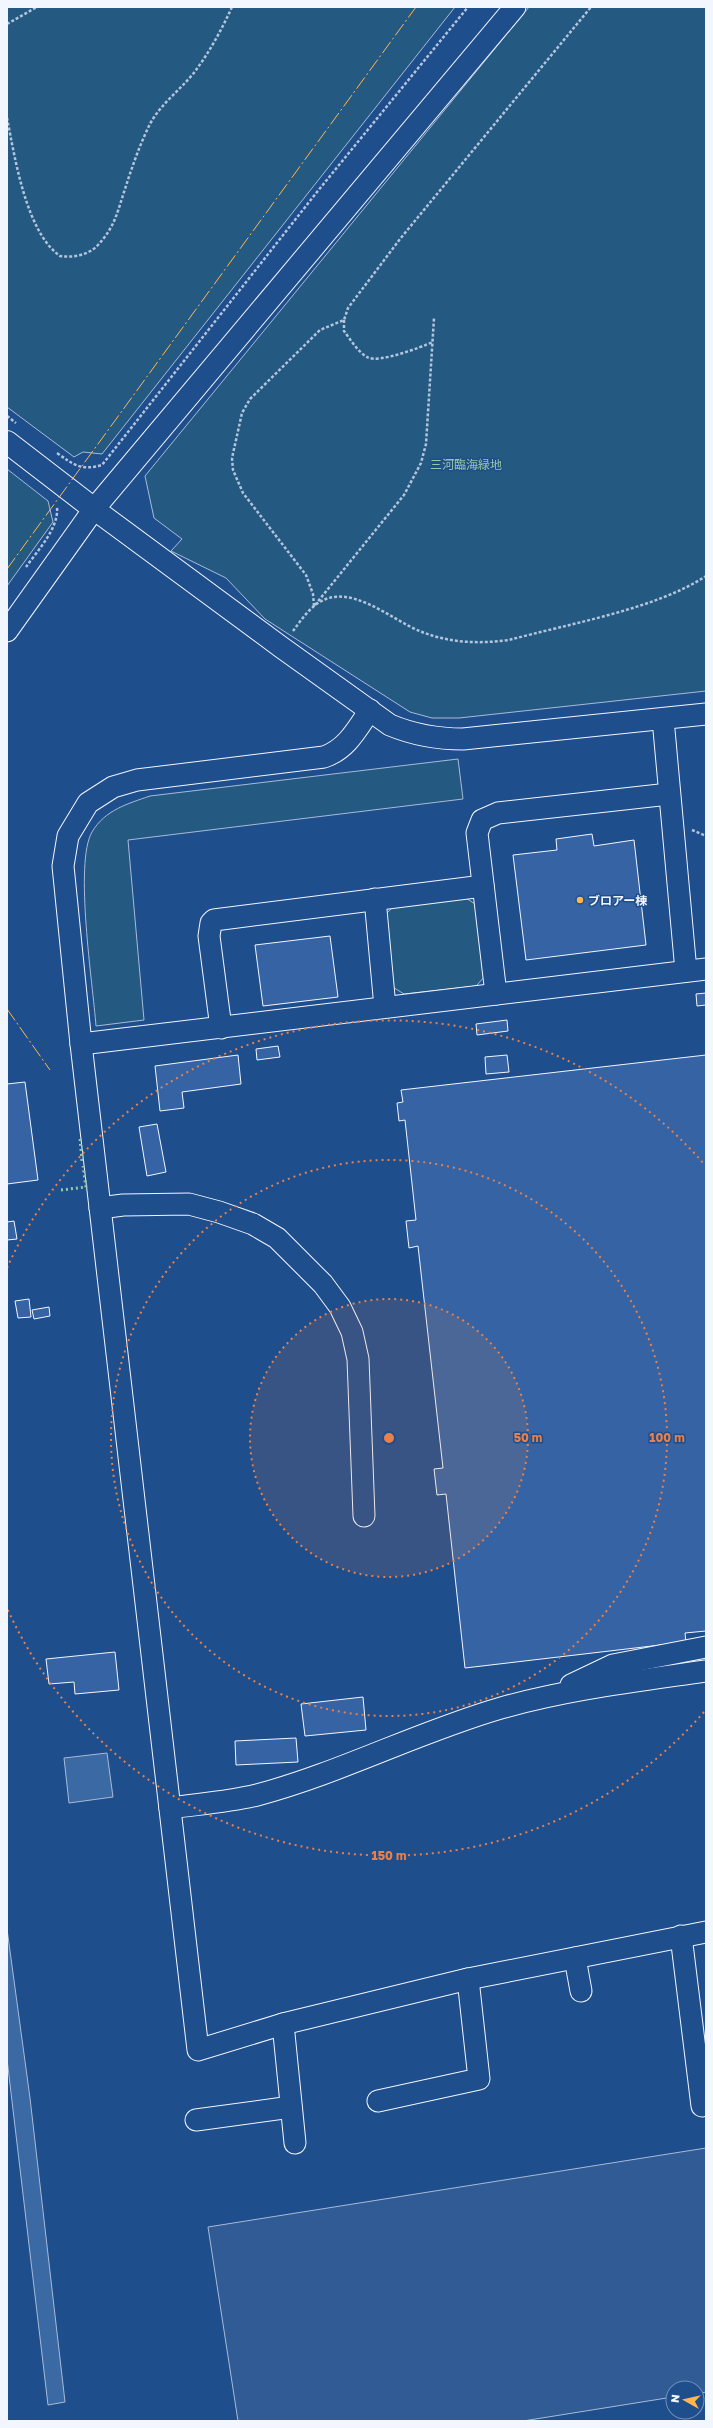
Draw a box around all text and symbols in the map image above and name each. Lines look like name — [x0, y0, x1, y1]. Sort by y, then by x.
park label: 三河臨海緑地 — [430, 457, 502, 472]
place label: ブロアー棟 — [588, 893, 647, 908]
marker: ブロアー棟 — [575, 895, 585, 905]
text: 50 m — [514, 1430, 542, 1445]
text: 100 m — [649, 1430, 685, 1445]
centre of rings — [382, 1431, 396, 1445]
text: 150 m — [372, 1848, 406, 1863]
north arrow — [665, 2380, 705, 2420]
text: N — [668, 2393, 682, 2404]

